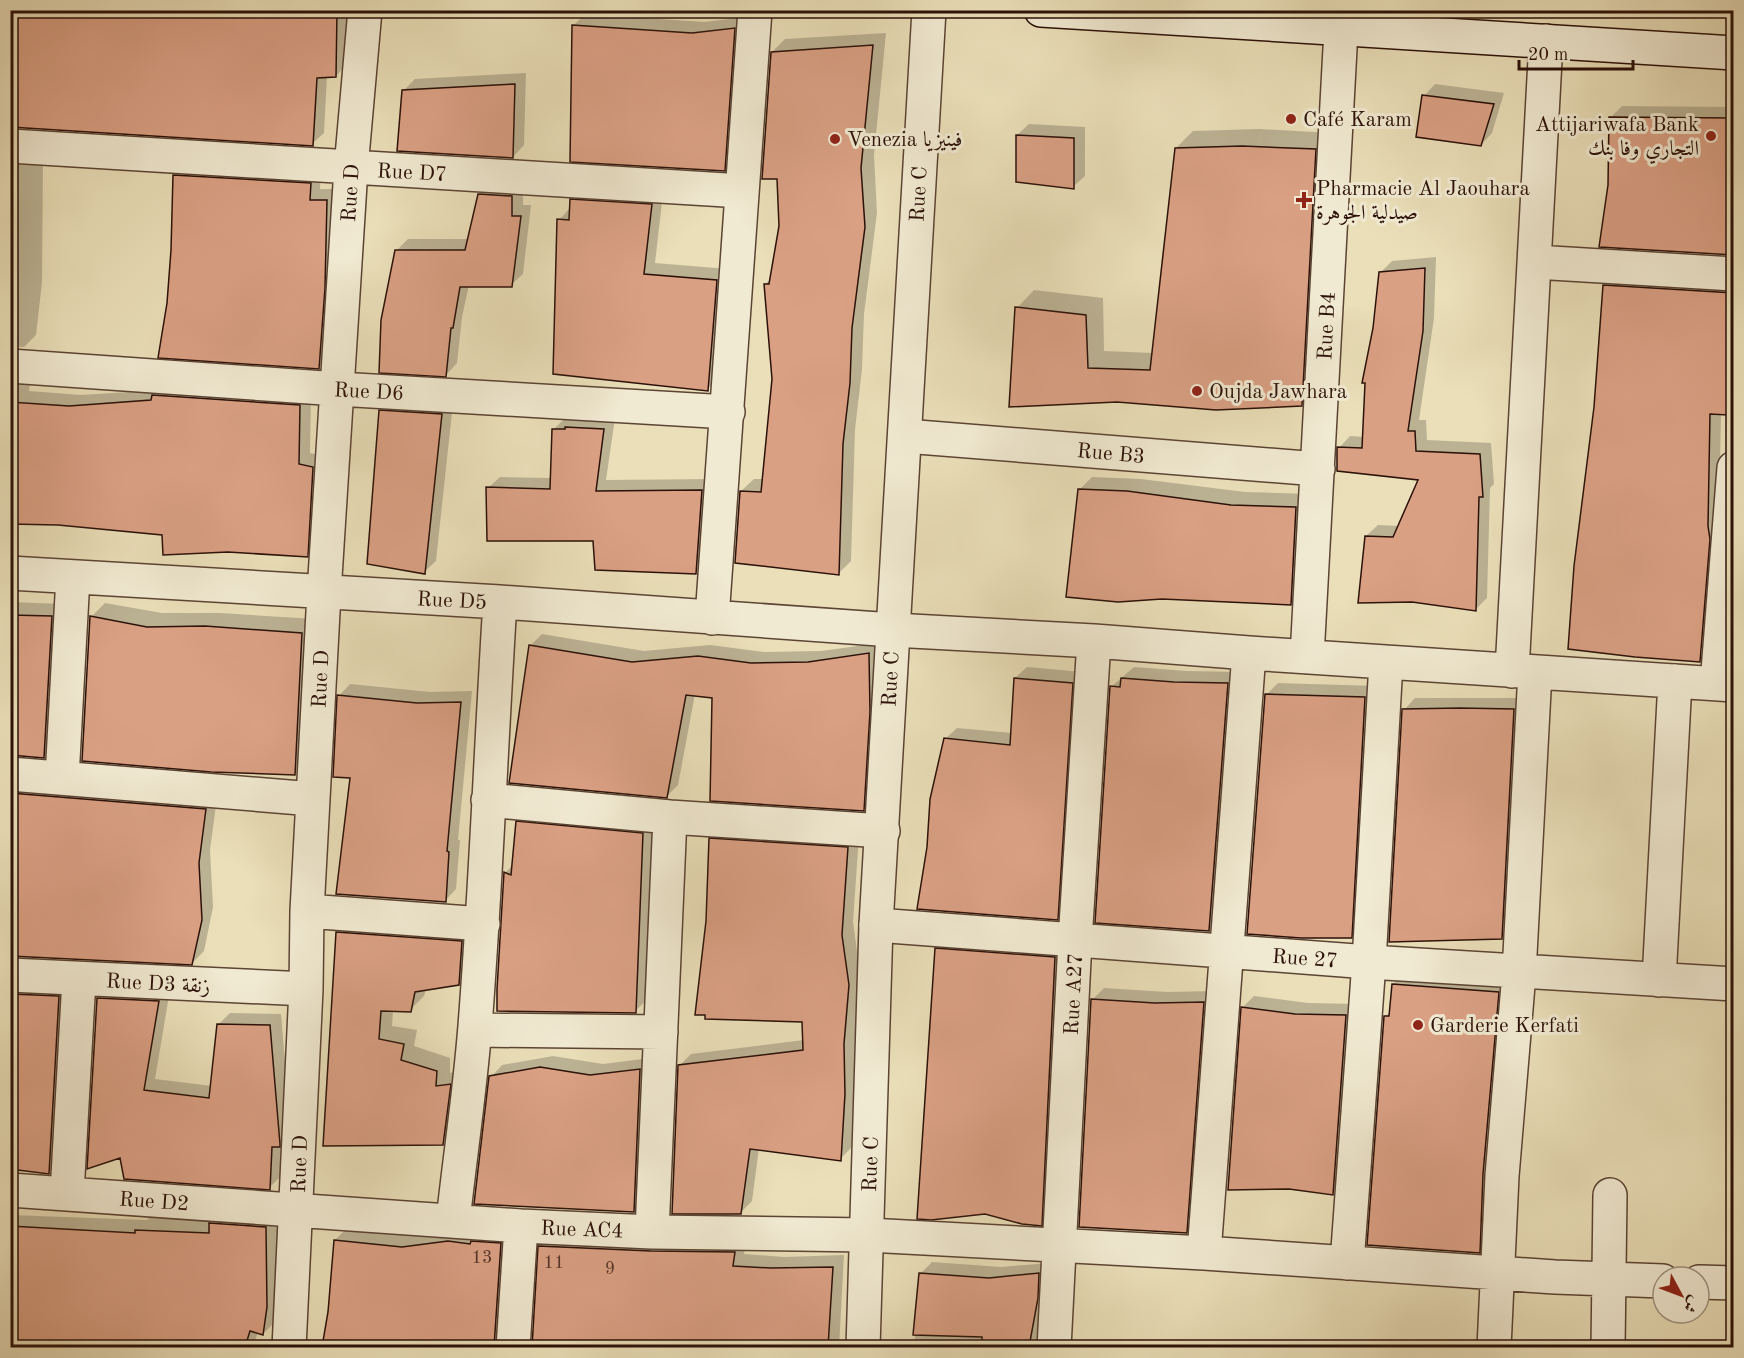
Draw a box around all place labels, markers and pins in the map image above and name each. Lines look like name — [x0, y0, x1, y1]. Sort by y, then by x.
place label: Café Karam — [1303, 110, 1412, 131]
marker: Café Karam — [1284, 112, 1298, 126]
place label: Attijariwafa Bank التجاري وفا بنك — [1535, 115, 1699, 164]
marker: Attijariwafa Bank التجاري وفا بنك — [1704, 129, 1718, 143]
place label: Venezia فينيزيا — [847, 130, 962, 152]
marker: Venezia فينيزيا — [828, 132, 842, 146]
place label: Pharmacie Al Jaouhara صيدلية الجوهرة — [1316, 179, 1530, 225]
marker: Pharmacie Al Jaouhara صيدلية الجوهرة — [1297, 193, 1311, 207]
place label: Oujda Jawhara — [1209, 382, 1347, 403]
marker: Oujda Jawhara — [1190, 384, 1204, 398]
place label: Garderie Kerfati — [1430, 1016, 1579, 1037]
marker: Garderie Kerfati — [1411, 1018, 1425, 1032]

